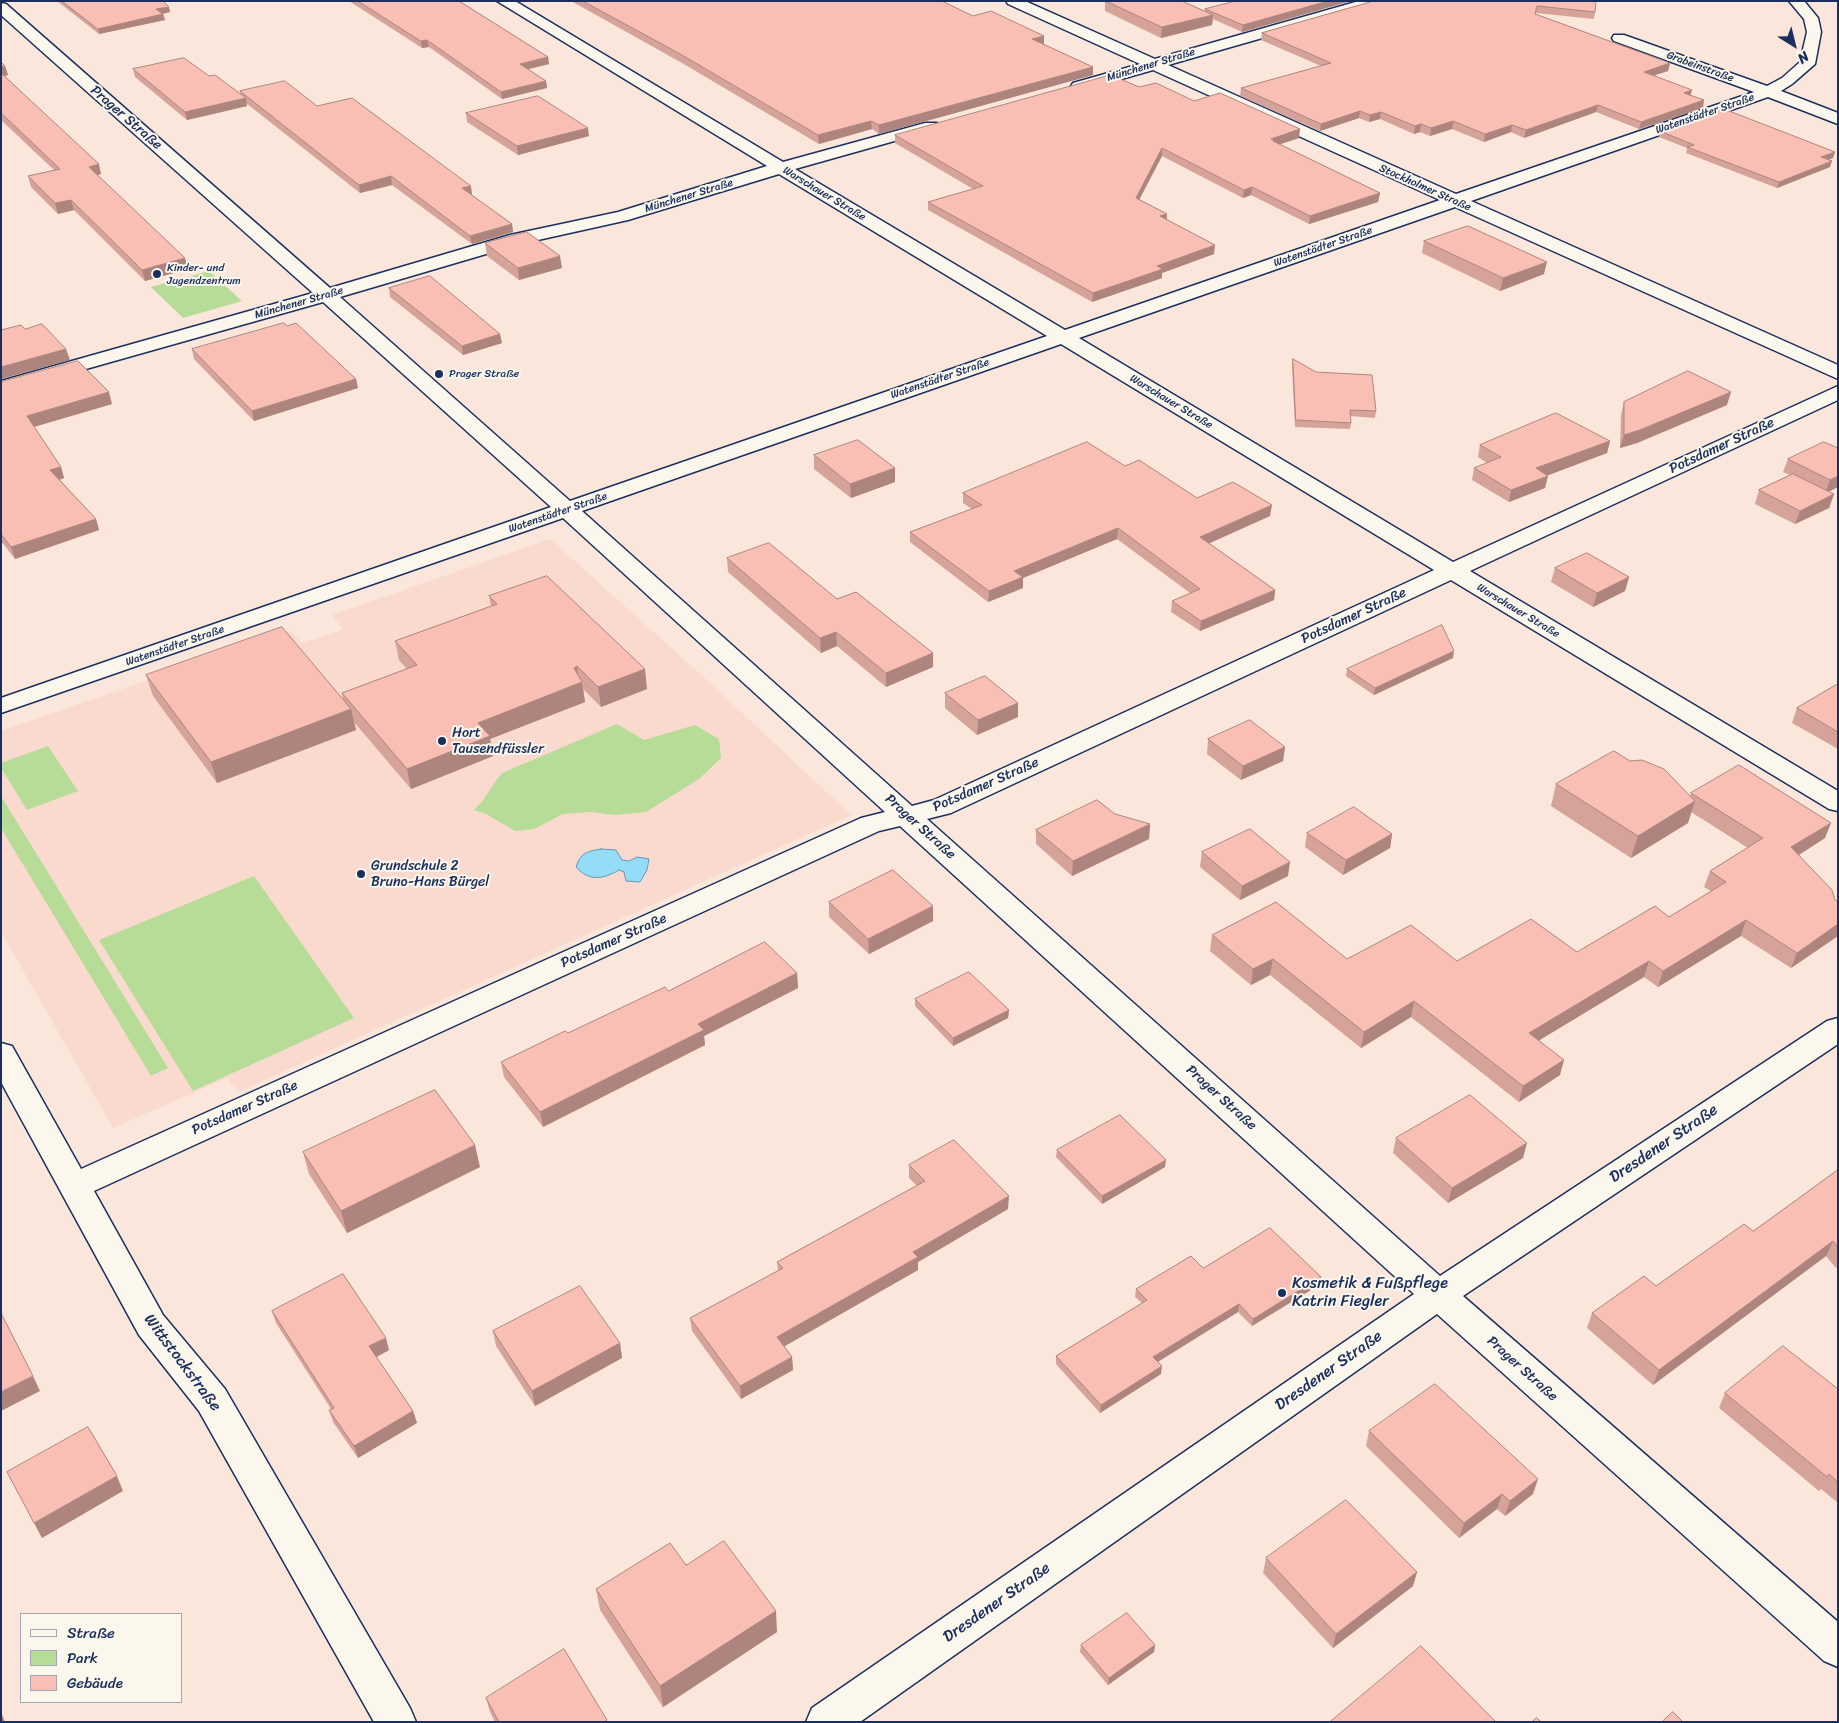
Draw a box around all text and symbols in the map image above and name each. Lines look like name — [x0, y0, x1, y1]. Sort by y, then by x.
north arrow — [1769, 20, 1819, 70]
street label: Münchener Straße — [1105, 45, 1197, 85]
text: N — [1792, 45, 1814, 70]
street label: Grabeinstraße — [1665, 49, 1735, 85]
street label: Prager Straße — [87, 82, 165, 154]
street label: Watenstädter Straße — [1654, 91, 1756, 137]
street label: Stockholmer Straße — [1377, 162, 1473, 214]
street label: Warschauer Straße — [780, 164, 868, 224]
street label: Münchener Straße — [643, 176, 735, 216]
street label: Watenstädter Straße — [1272, 224, 1374, 270]
place label: Kinder- und Jugendzentrum — [167, 261, 241, 287]
marker: Kinder- und Jugendzentrum — [151, 268, 163, 280]
street label: Münchener Straße — [253, 284, 345, 322]
street label: Watenstädter Straße — [889, 356, 991, 402]
place label: Prager Straße — [449, 367, 519, 381]
marker: Prager Straße — [433, 368, 445, 380]
street label: Warschauer Straße — [1127, 372, 1215, 432]
street label: Potsdamer Straße — [1667, 414, 1777, 478]
street label: Watenstädter Straße — [507, 490, 609, 536]
street label: Warschauer Straße — [1474, 581, 1562, 641]
street label: Potsdamer Straße — [1299, 584, 1409, 648]
street label: Watenstädter Straße — [124, 623, 226, 669]
place label: Hort Tausendfüssler — [452, 725, 544, 758]
marker: Hort Tausendfüssler — [436, 735, 448, 747]
street label: Potsdamer Straße — [931, 754, 1041, 816]
street label: Prager Straße — [881, 791, 959, 863]
place label: Grundschule 2 Bruno-Hans Bürgel — [371, 858, 489, 890]
marker: Grundschule 2 Bruno-Hans Bürgel — [355, 868, 367, 880]
street label: Potsdamer Straße — [559, 910, 669, 972]
street label: Prager Straße — [1182, 1062, 1260, 1134]
street label: Potsdamer Straße — [190, 1077, 300, 1139]
street label: Dresdener Straße — [1606, 1101, 1722, 1187]
place label: Kosmetik & Fußpflege Katrin Fiegler — [1292, 1274, 1448, 1312]
marker: Kosmetik & Fußpflege Katrin Fiegler — [1276, 1287, 1288, 1299]
street label: Wittstockstraße — [139, 1311, 225, 1415]
street label: Dresdener Straße — [1272, 1327, 1386, 1415]
street label: Prager Straße — [1483, 1333, 1561, 1405]
street label: Dresdener Straße — [940, 1559, 1054, 1647]
legend — [20, 1613, 182, 1703]
text: Straße — [67, 1620, 115, 1646]
text: Park — [67, 1645, 98, 1671]
text: Gebäude — [67, 1670, 123, 1696]

